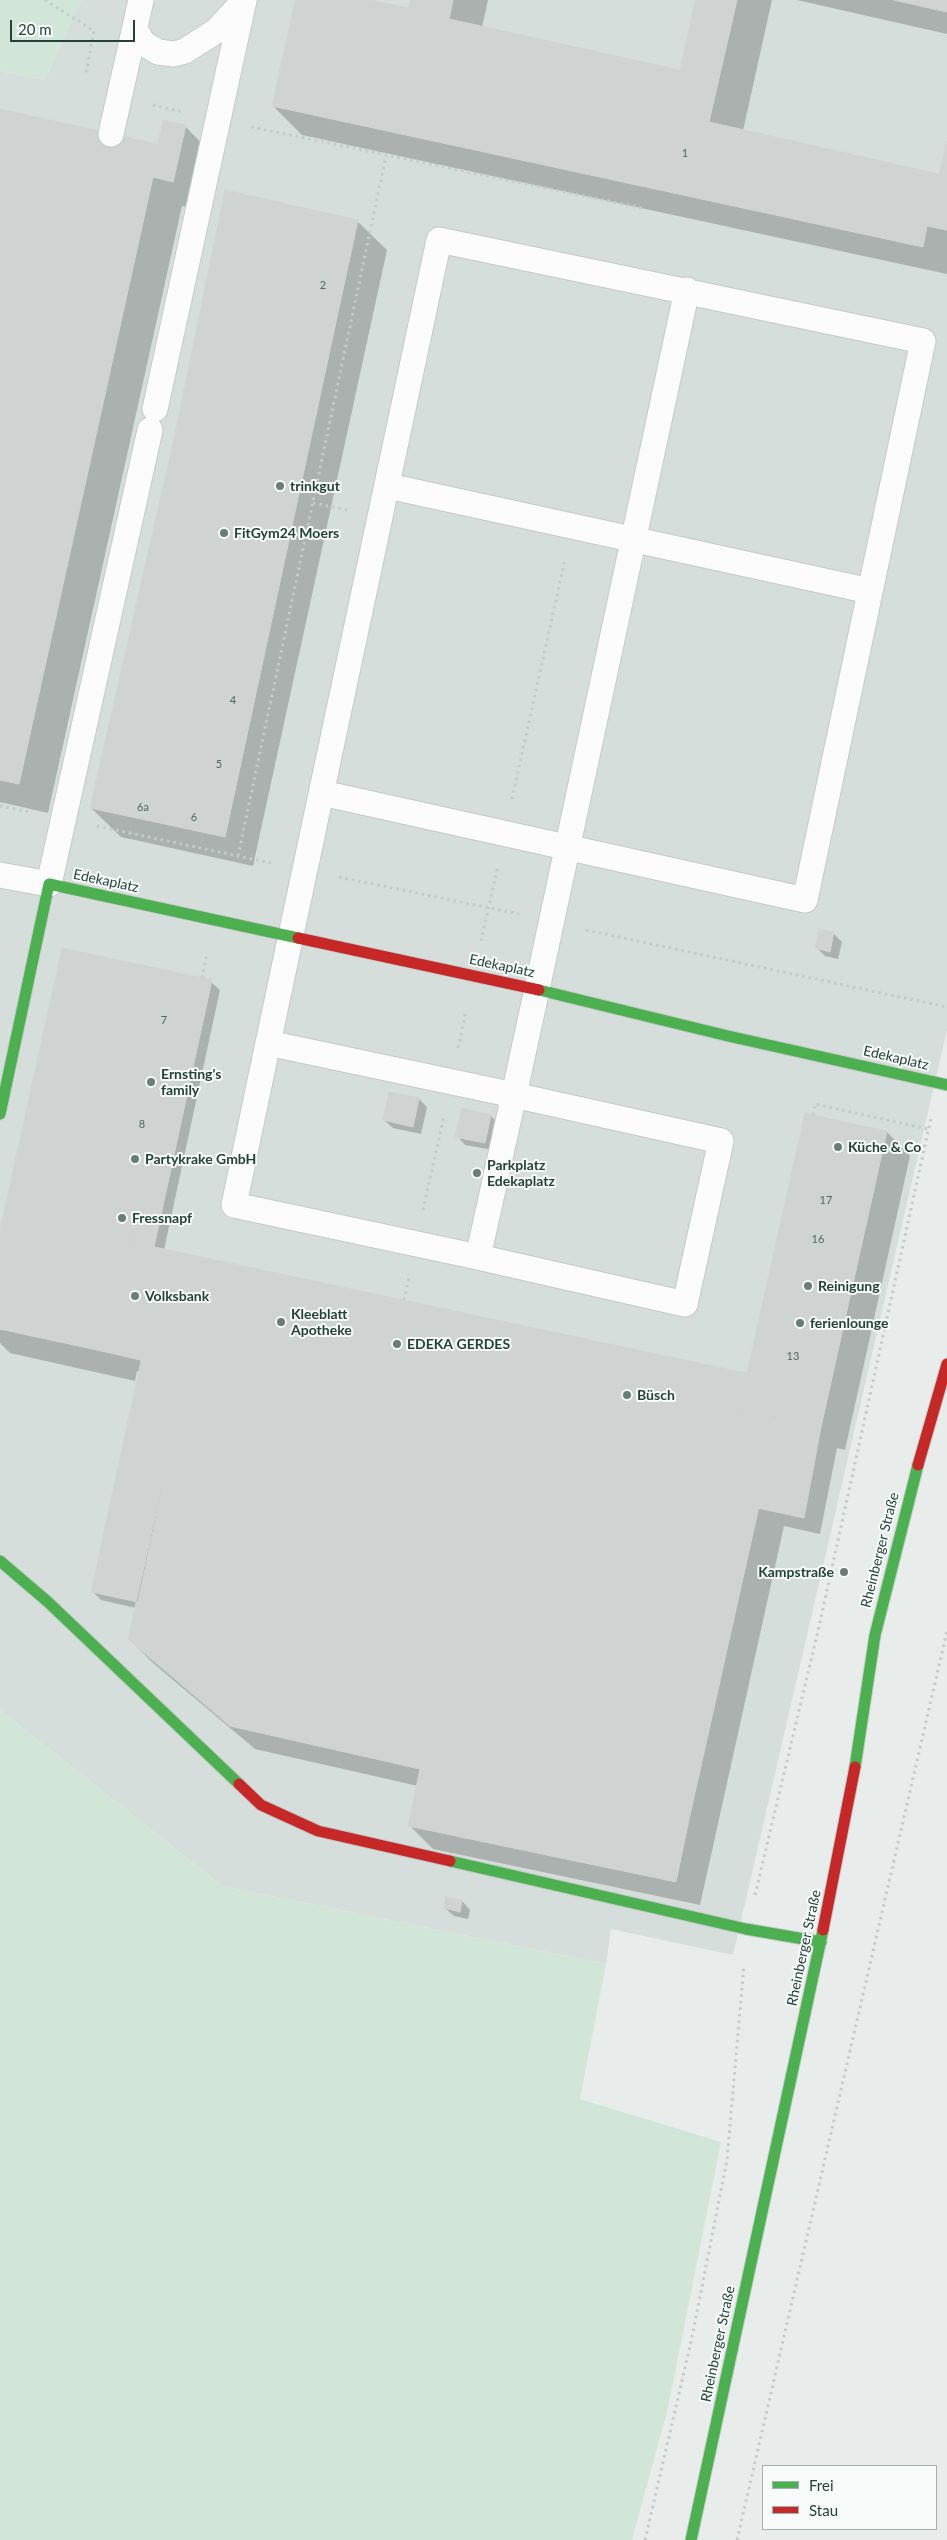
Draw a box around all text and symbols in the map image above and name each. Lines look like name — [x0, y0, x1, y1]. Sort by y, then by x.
scale bar — [12, 10, 138, 42]
text: 20 m — [18, 20, 52, 38]
house number: 1 — [682, 146, 688, 160]
house number: 2 — [320, 278, 326, 292]
place label: trinkgut — [290, 478, 340, 494]
marker: trinkgut — [274, 480, 286, 492]
place label: FitGym24 Moers — [234, 525, 339, 541]
marker: FitGym24 Moers — [218, 527, 230, 539]
house number: 4 — [230, 693, 236, 707]
house number: 5 — [216, 757, 222, 771]
house number: 6a — [137, 800, 149, 814]
house number: 6 — [191, 810, 197, 824]
street label: Edekaplatz — [72, 866, 140, 896]
street label: Edekaplatz — [468, 951, 536, 981]
house number: 7 — [161, 1013, 167, 1027]
street label: Edekaplatz — [862, 1042, 930, 1074]
place label: Ernsting's family — [161, 1066, 221, 1098]
marker: Ernsting's family — [145, 1076, 157, 1088]
house number: 8 — [139, 1117, 145, 1131]
place label: Küche & Co — [848, 1139, 921, 1155]
marker: Küche & Co — [832, 1141, 844, 1153]
place label: Partykrake GmbH — [145, 1151, 256, 1167]
marker: Partykrake GmbH — [129, 1153, 141, 1165]
place label: Parkplatz Edekaplatz — [487, 1157, 555, 1190]
marker: Parkplatz Edekaplatz — [471, 1167, 483, 1179]
house number: 17 — [820, 1193, 832, 1207]
place label: Fressnapf — [132, 1210, 192, 1226]
marker: Fressnapf — [116, 1212, 128, 1224]
house number: 16 — [812, 1232, 824, 1246]
place label: Reinigung — [818, 1278, 880, 1294]
marker: Reinigung — [802, 1280, 814, 1292]
place label: Volksbank — [145, 1288, 209, 1304]
marker: Volksbank — [129, 1290, 141, 1302]
place label: Kleeblatt Apotheke — [291, 1306, 352, 1338]
place label: ferienlounge — [810, 1315, 889, 1331]
marker: Kleeblatt Apotheke — [275, 1316, 287, 1328]
marker: ferienlounge — [794, 1317, 806, 1329]
place label: EDEKA GERDES — [407, 1336, 510, 1352]
marker: EDEKA GERDES — [391, 1338, 403, 1350]
house number: 13 — [787, 1349, 799, 1363]
place label: Büsch — [637, 1387, 675, 1403]
marker: Büsch — [621, 1389, 633, 1401]
street label: Rheinberger Straße — [858, 1491, 902, 1609]
place label: Kampstraße — [758, 1564, 834, 1580]
marker: Kampstraße — [838, 1566, 850, 1578]
street label: Rheinberger Straße — [783, 1888, 825, 2008]
street label: Rheinberger Straße — [697, 2284, 739, 2404]
legend — [762, 2465, 937, 2530]
text: Frei — [809, 2476, 834, 2494]
text: Stau — [809, 2501, 838, 2519]

